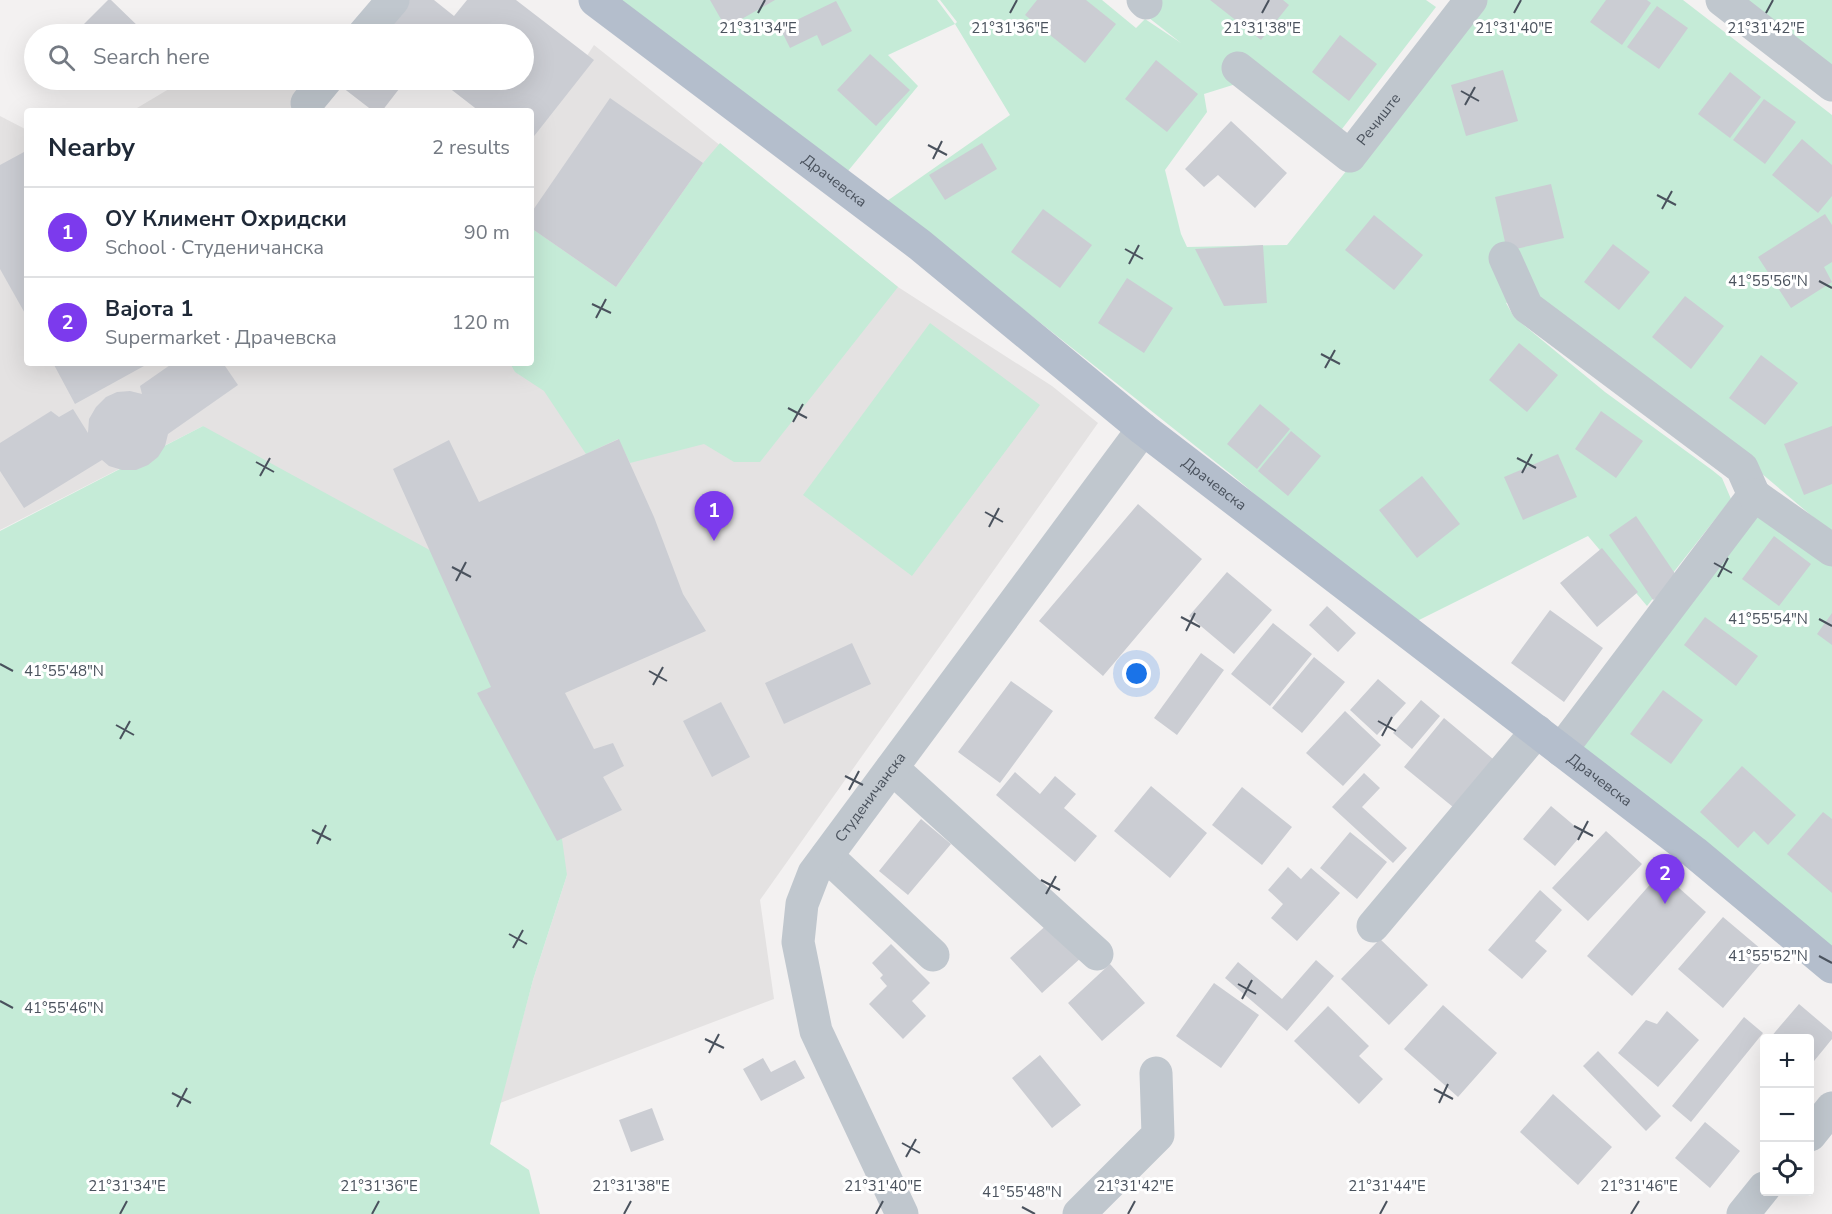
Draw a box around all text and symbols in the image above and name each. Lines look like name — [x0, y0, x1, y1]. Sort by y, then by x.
text: 21°31'34"E — [719, 18, 797, 38]
text: 21°31'36"E — [971, 18, 1049, 38]
text: 21°31'38"E — [1223, 18, 1301, 38]
text: 21°31'40"E — [1475, 18, 1553, 38]
text: 21°31'42"E — [1727, 18, 1805, 38]
search box — [24, 24, 534, 90]
icon: search — [45, 41, 78, 74]
text: Search here — [93, 42, 210, 72]
street label: Речиште — [1352, 89, 1405, 150]
text: Nearby — [48, 130, 135, 165]
text: 2 results — [432, 134, 510, 161]
street label: Драчевска — [798, 150, 871, 212]
text: ОУ Климент Охридски — [105, 204, 347, 234]
text: 1 — [62, 219, 74, 246]
text: 90 m — [464, 219, 510, 246]
text: School · Студеничанска — [105, 234, 324, 261]
text: 41°55'56"N — [1728, 271, 1808, 291]
text: Вајота 1 — [105, 294, 193, 324]
text: 2 — [62, 309, 74, 336]
text: 120 m — [452, 309, 510, 336]
text: Supermarket · Драчевска — [105, 324, 337, 351]
street label: Драчевска — [1178, 453, 1251, 515]
pin: 1 — [694, 492, 734, 541]
text: 41°55'54"N — [1728, 609, 1808, 629]
your location — [1122, 659, 1151, 688]
text: 41°55'48"N — [24, 661, 104, 681]
street label: Студеничанска — [830, 748, 910, 846]
street label: Драчевска — [1563, 748, 1636, 811]
pin: 2 — [1646, 854, 1684, 904]
text: 41°55'52"N — [1728, 946, 1808, 966]
text: 41°55'46"N — [24, 998, 104, 1018]
map controls — [1760, 1034, 1814, 1196]
button: + — [1760, 1034, 1814, 1088]
button: − — [1760, 1088, 1814, 1142]
button: locate — [1760, 1142, 1814, 1196]
text: 21°31'34"E — [88, 1176, 166, 1196]
text: 21°31'36"E — [340, 1176, 418, 1196]
text: 21°31'38"E — [592, 1176, 670, 1196]
text: 21°31'40"E — [844, 1176, 922, 1196]
text: 21°31'42"E — [1096, 1176, 1174, 1196]
text: 21°31'44"E — [1348, 1176, 1426, 1196]
text: 21°31'46"E — [1600, 1176, 1678, 1196]
text: 41°55'48"N — [982, 1182, 1062, 1202]

